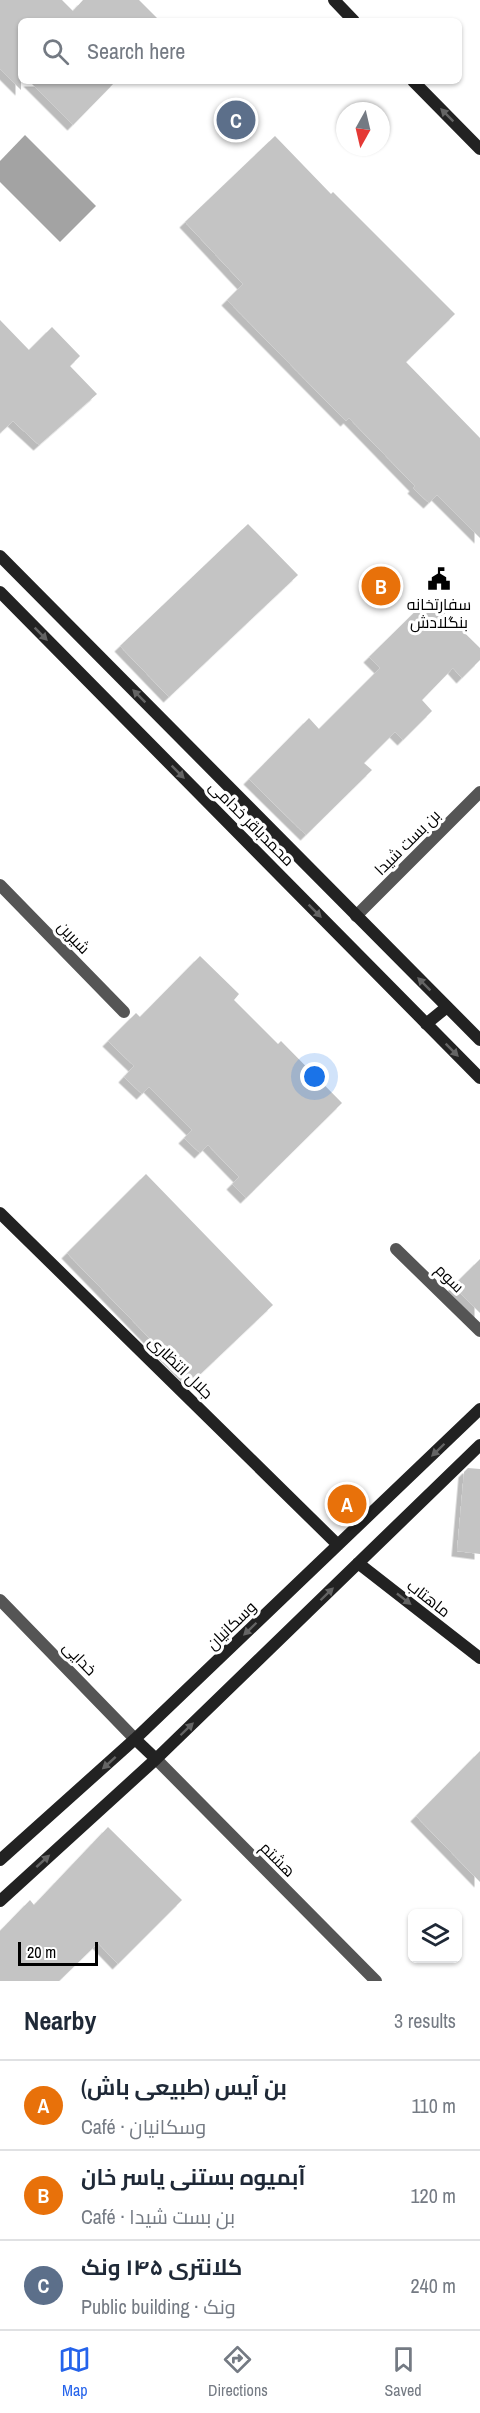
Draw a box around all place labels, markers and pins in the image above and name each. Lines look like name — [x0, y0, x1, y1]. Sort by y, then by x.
pin: C — [216, 98, 256, 142]
pin: B — [362, 564, 400, 608]
public building icon: سفارتخانه بنگلادش — [426, 566, 452, 592]
place label: سفارتخانه بنگلادش — [407, 593, 471, 633]
pin: A — [328, 1482, 366, 1526]

